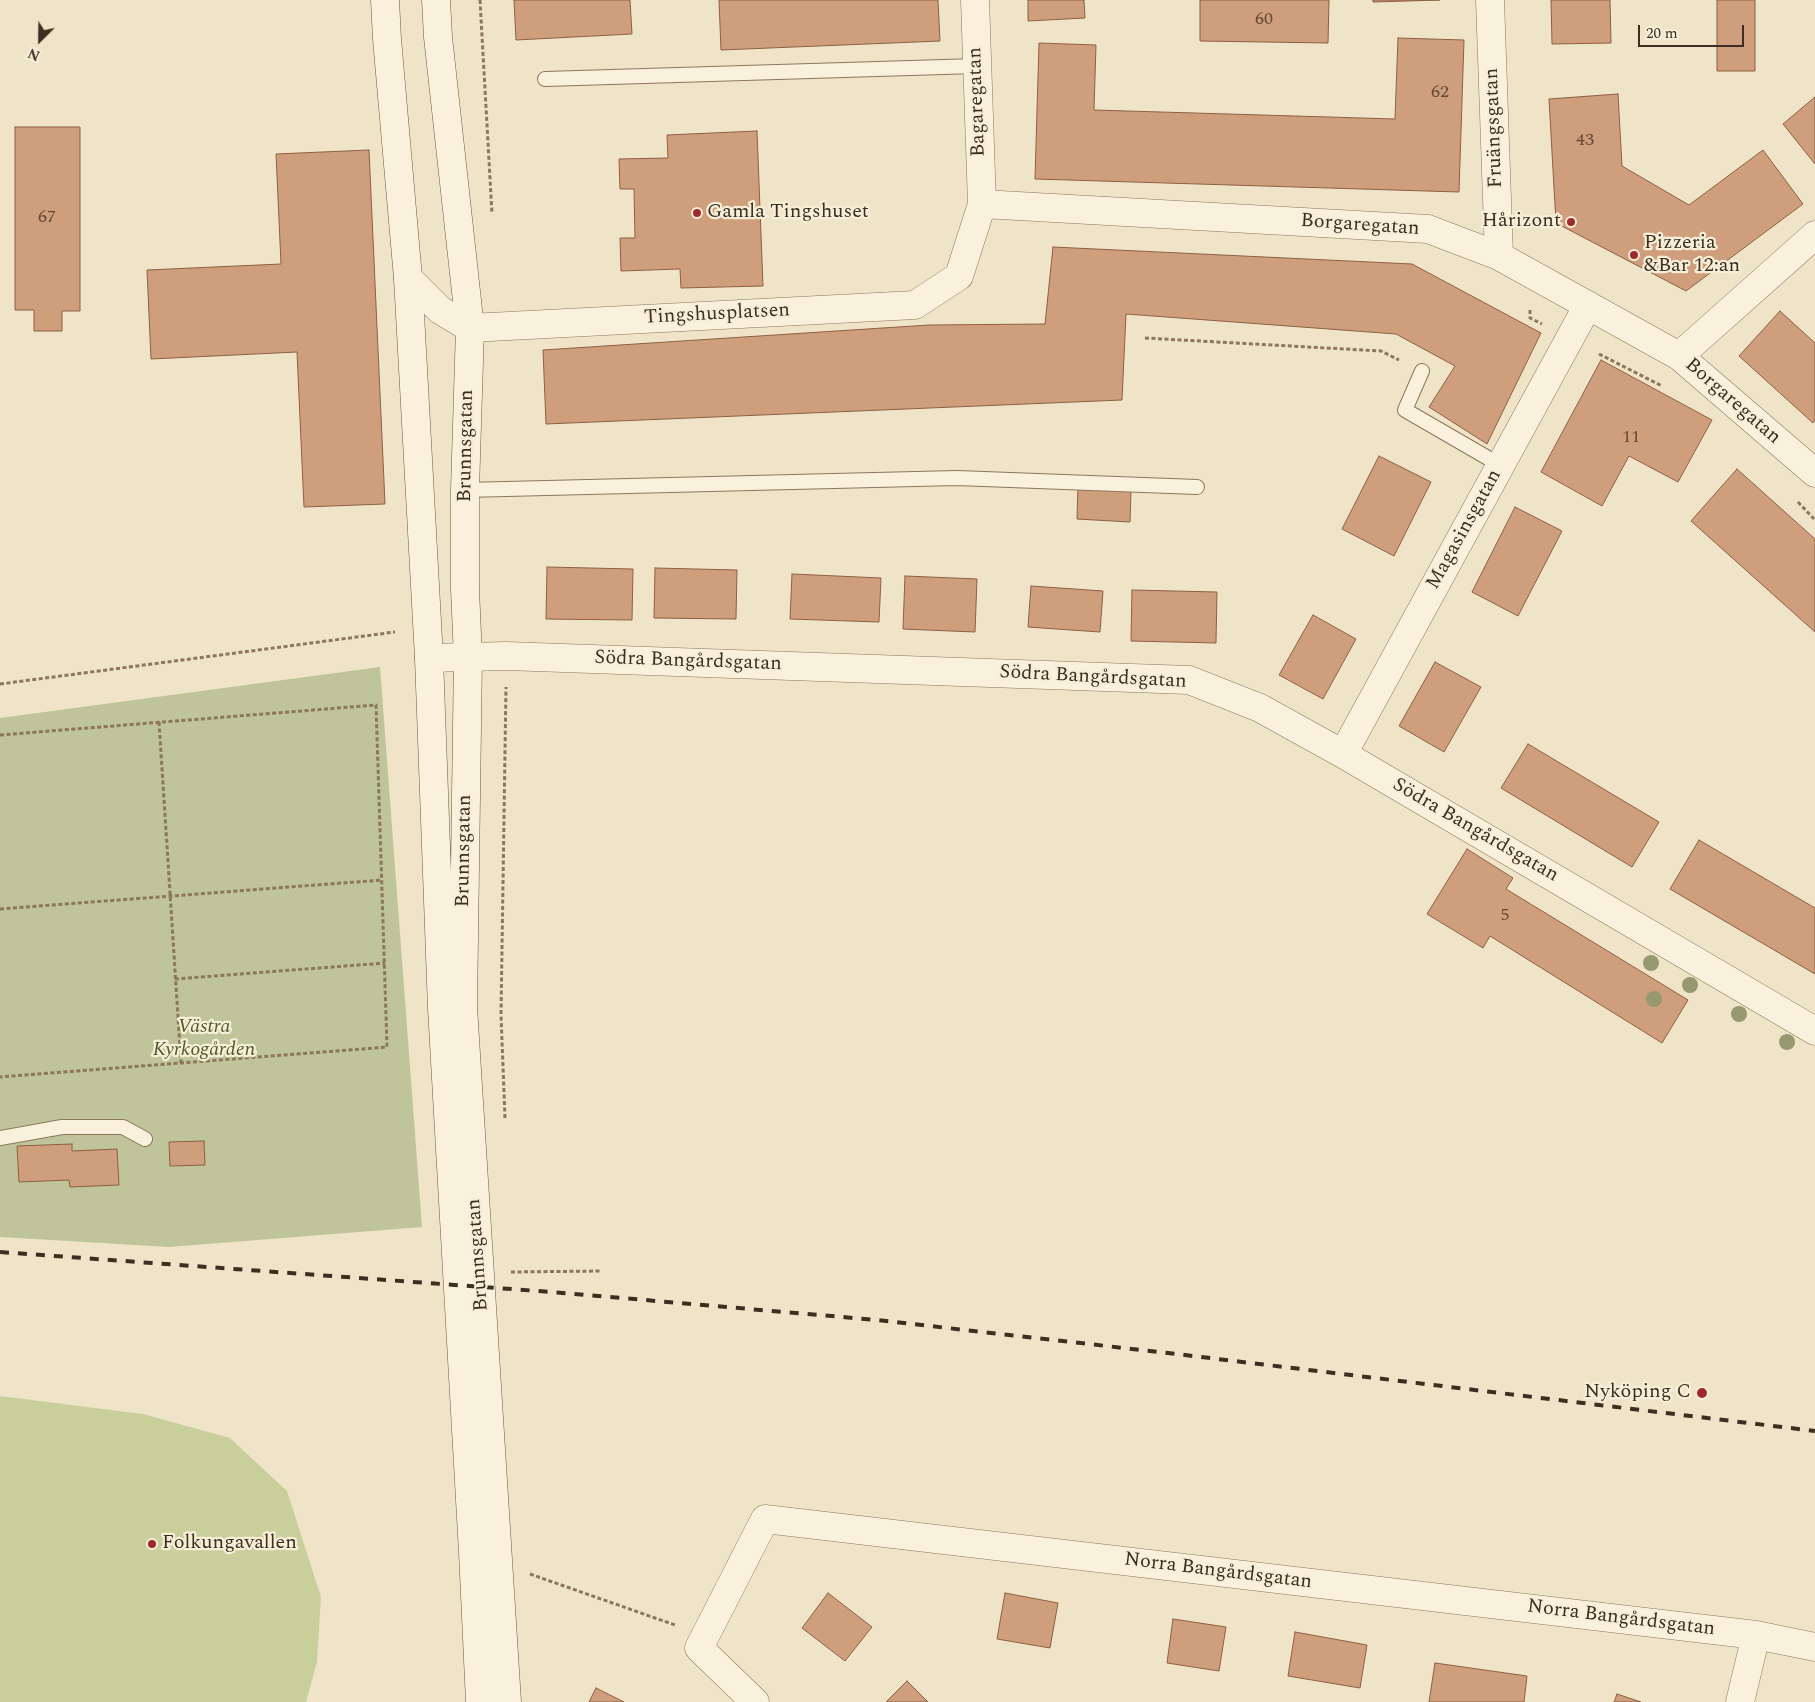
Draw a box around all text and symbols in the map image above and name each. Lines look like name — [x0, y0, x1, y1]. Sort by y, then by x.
house number: 60 — [1255, 9, 1273, 31]
north arrow — [15, 15, 65, 65]
scale bar — [1640, 15, 1746, 47]
text: 20 m — [1646, 22, 1678, 45]
text: N — [25, 42, 43, 66]
street label: Bagaregatan — [964, 47, 992, 157]
street label: Fruängsgatan — [1481, 67, 1509, 189]
house number: 62 — [1431, 82, 1449, 104]
house number: 43 — [1576, 130, 1594, 152]
place label: Gamla Tingshuset — [707, 201, 869, 225]
house number: 67 — [38, 207, 56, 229]
marker: Gamla Tingshuset — [691, 207, 703, 219]
street label: Borgaregatan — [1300, 210, 1420, 242]
place label: Hårizont — [1482, 210, 1561, 234]
marker: Hårizont — [1565, 216, 1577, 228]
place label: Pizzeria &Bar 12:an — [1644, 232, 1740, 279]
marker: Pizzeria &Bar 12:an — [1628, 249, 1640, 261]
street label: Tingshusplatsen — [643, 299, 791, 331]
street label: Borgaregatan — [1679, 354, 1785, 450]
street label: Brunnsgatan — [454, 389, 480, 503]
house number: 11 — [1622, 427, 1640, 449]
street label: Magasinsgatan — [1422, 466, 1508, 594]
street label: Södra Bangårdsgatan — [594, 647, 782, 677]
street label: Södra Bangårdsgatan — [999, 661, 1187, 695]
street label: Södra Bangårdsgatan — [1388, 774, 1562, 888]
street label: Brunnsgatan — [452, 794, 478, 908]
house number: 5 — [1501, 905, 1509, 927]
park label: Västra Kyrkogården — [153, 1016, 255, 1063]
street label: Brunnsgatan — [463, 1198, 495, 1312]
place label: Nyköping C — [1584, 1381, 1691, 1405]
marker: Nyköping C — [1695, 1386, 1709, 1400]
place label: Folkungavallen — [162, 1532, 297, 1556]
marker: Folkungavallen — [146, 1538, 158, 1550]
street label: Norra Bangårdsgatan — [1123, 1549, 1313, 1595]
street label: Norra Bangårdsgatan — [1526, 1596, 1716, 1642]

